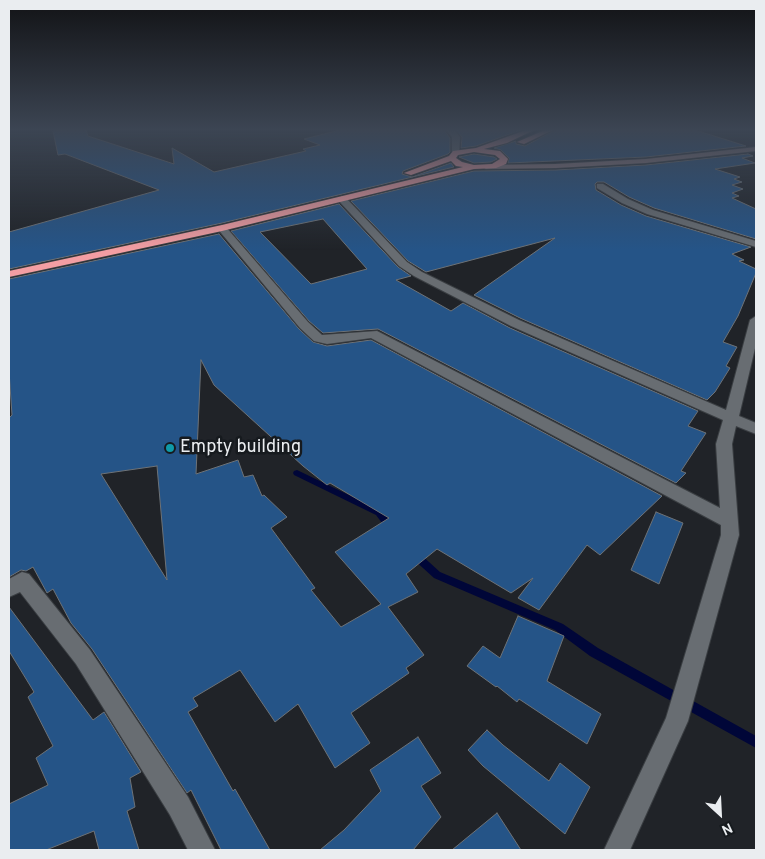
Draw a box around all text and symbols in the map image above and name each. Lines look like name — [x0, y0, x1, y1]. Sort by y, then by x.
place label: Empty building — [180, 437, 301, 459]
marker: Empty building — [164, 442, 176, 454]
north arrow — [695, 789, 745, 839]
text: N — [718, 818, 735, 838]

